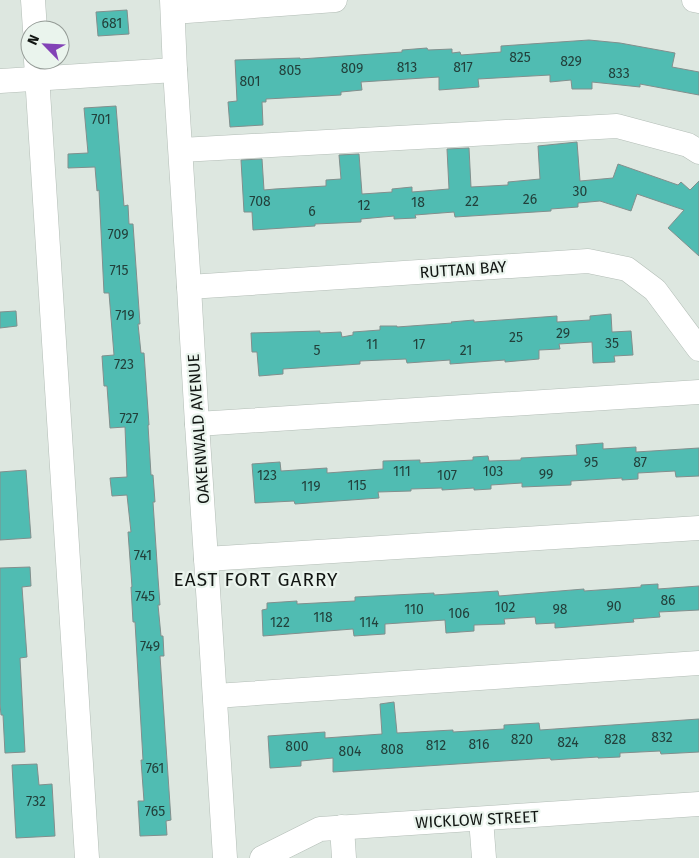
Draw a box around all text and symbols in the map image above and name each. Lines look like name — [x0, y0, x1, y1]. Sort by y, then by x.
house number: 681 — [102, 15, 122, 32]
north arrow — [20, 20, 70, 70]
text: N — [24, 32, 43, 48]
house number: 825 — [509, 49, 531, 66]
house number: 829 — [560, 53, 582, 70]
house number: 813 — [397, 59, 417, 76]
house number: 817 — [453, 59, 473, 76]
house number: 809 — [341, 60, 363, 77]
house number: 805 — [279, 62, 301, 79]
house number: 833 — [608, 65, 630, 82]
house number: 801 — [239, 73, 261, 90]
house number: 701 — [91, 111, 111, 128]
house number: 30 — [573, 183, 588, 200]
house number: 26 — [523, 191, 537, 208]
house number: 708 — [249, 193, 271, 210]
house number: 22 — [465, 193, 479, 210]
house number: 18 — [411, 194, 425, 211]
house number: 12 — [358, 197, 371, 214]
house number: 6 — [308, 203, 316, 220]
house number: 709 — [107, 226, 129, 243]
street label: RUTTAN BAY — [419, 257, 507, 282]
house number: 715 — [109, 262, 129, 279]
house number: 719 — [115, 307, 135, 324]
house number: 29 — [556, 325, 570, 342]
house number: 25 — [509, 329, 523, 346]
house number: 35 — [605, 335, 619, 352]
house number: 11 — [366, 336, 378, 353]
house number: 17 — [413, 336, 425, 353]
house number: 5 — [313, 342, 321, 359]
house number: 21 — [460, 342, 472, 359]
street label: OAKENWALD AVENUE — [184, 353, 213, 505]
house number: 723 — [114, 356, 134, 373]
house number: 727 — [119, 410, 139, 427]
house number: 95 — [584, 454, 598, 471]
house number: 87 — [633, 454, 647, 471]
house number: 111 — [393, 463, 411, 480]
house number: 103 — [483, 463, 503, 480]
house number: 99 — [539, 466, 553, 483]
house number: 123 — [257, 467, 277, 484]
house number: 107 — [437, 467, 457, 484]
house number: 115 — [348, 477, 366, 494]
house number: 119 — [301, 478, 321, 495]
house number: 741 — [134, 547, 152, 564]
district label: EAST FORT GARRY — [174, 568, 338, 591]
house number: 745 — [135, 588, 155, 605]
house number: 86 — [660, 592, 676, 609]
house number: 90 — [606, 598, 622, 615]
house number: 102 — [495, 599, 515, 616]
house number: 110 — [404, 601, 424, 618]
house number: 98 — [552, 601, 568, 618]
house number: 106 — [448, 605, 470, 622]
house number: 118 — [313, 609, 333, 626]
house number: 122 — [270, 614, 290, 631]
house number: 114 — [359, 614, 379, 631]
house number: 749 — [140, 638, 160, 655]
house number: 832 — [651, 729, 673, 746]
house number: 820 — [511, 731, 533, 748]
house number: 828 — [604, 731, 626, 748]
house number: 824 — [557, 734, 579, 751]
house number: 816 — [469, 736, 489, 753]
house number: 812 — [426, 737, 446, 754]
house number: 800 — [285, 738, 309, 755]
house number: 808 — [380, 741, 404, 758]
house number: 804 — [339, 743, 362, 760]
house number: 761 — [146, 760, 164, 777]
house number: 732 — [26, 793, 46, 810]
house number: 765 — [145, 803, 165, 820]
street label: WICKLOW STREET — [415, 807, 540, 832]

